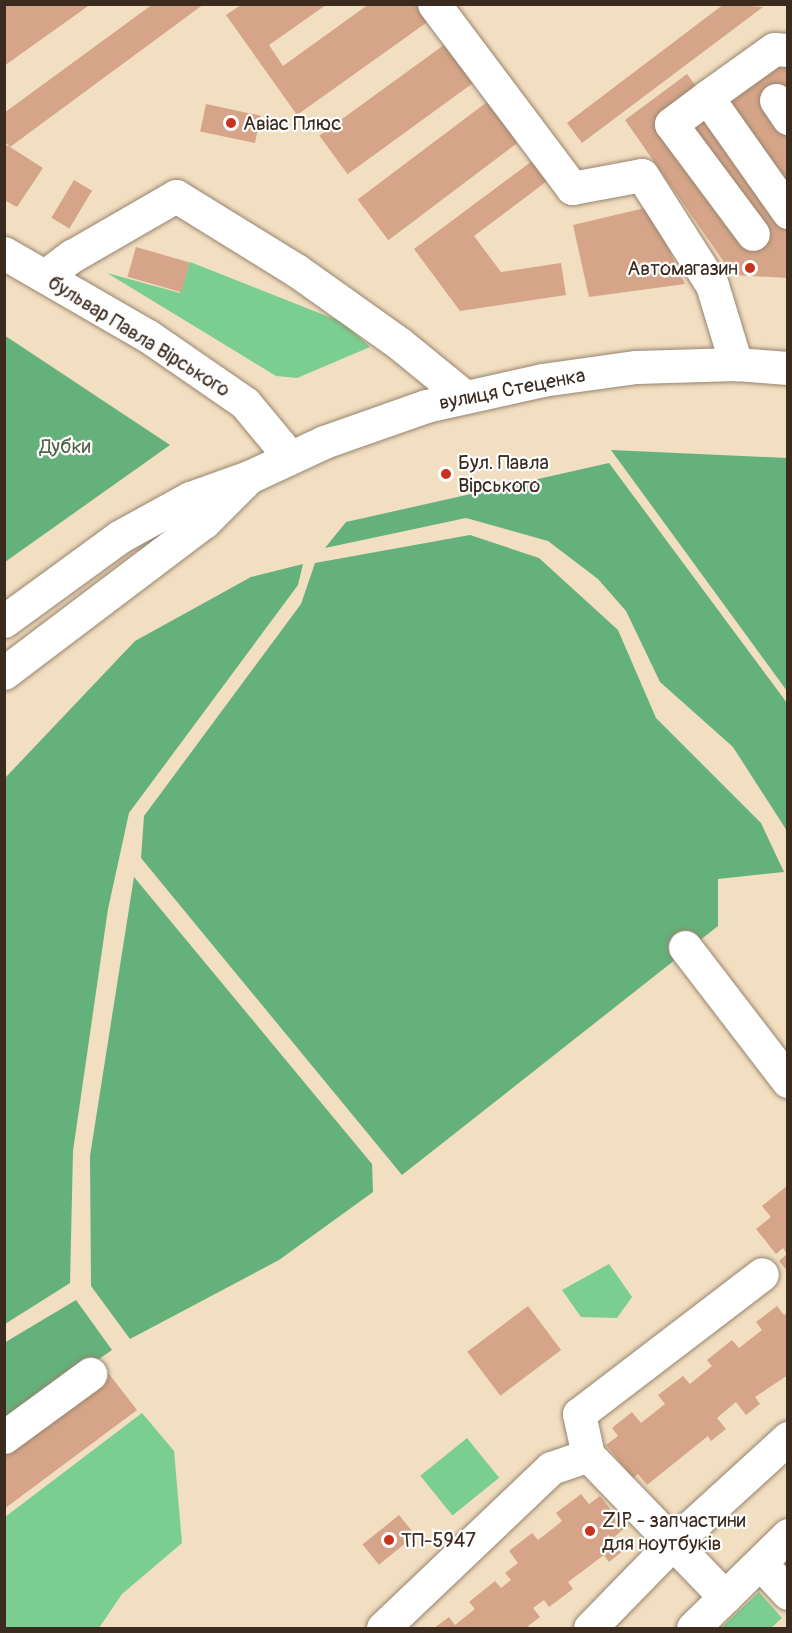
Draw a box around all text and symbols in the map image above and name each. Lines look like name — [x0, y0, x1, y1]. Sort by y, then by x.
place label: Авіас Плюс — [243, 111, 341, 135]
marker: Авіас Плюс — [224, 116, 238, 130]
place label: Автомагазин — [627, 256, 738, 280]
marker: Автомагазин — [743, 261, 757, 275]
street label: бульвар Павла Вірського — [43, 270, 235, 402]
street label: вулиця Стеценка — [437, 363, 587, 415]
park label: Дубки — [39, 434, 91, 458]
place label: Бул. Павла Вірського — [458, 450, 549, 497]
marker: Бул. Павла Вірського — [439, 467, 453, 481]
place label: ZIP - запчастини для ноутбуків — [602, 1508, 746, 1555]
marker: ZIP - запчастини для ноутбуків — [583, 1524, 597, 1538]
place label: ТП-5947 — [401, 1528, 476, 1552]
marker: ТП-5947 — [382, 1533, 396, 1547]

